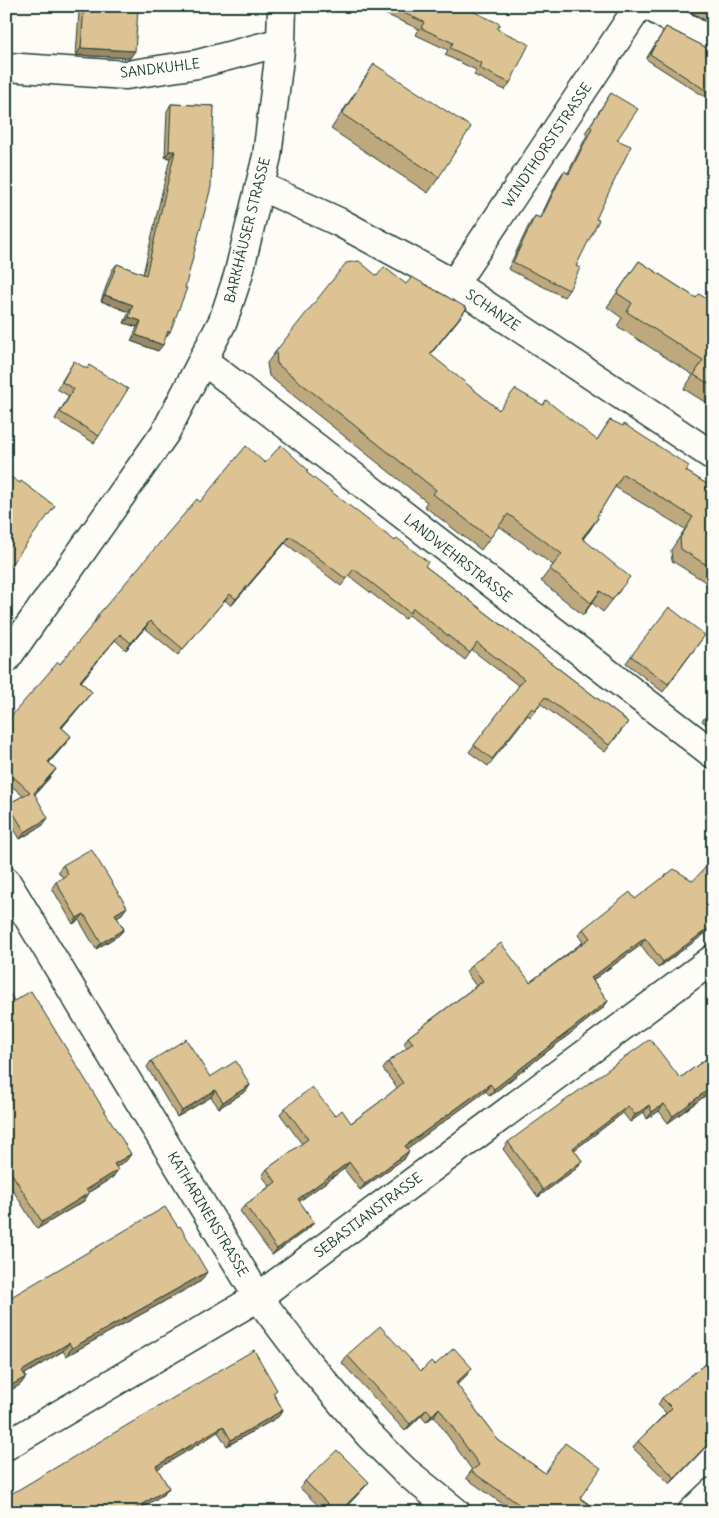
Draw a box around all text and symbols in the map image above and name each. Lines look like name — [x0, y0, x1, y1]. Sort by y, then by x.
street label: SANDKUHLE — [119, 54, 201, 82]
street label: WINDTHORSTSTRASSE — [498, 79, 596, 211]
street label: BARKHÄUSER STRASSE — [220, 155, 274, 305]
street label: SCHANZE — [462, 285, 524, 335]
street label: LANDWEHRSTRASSE — [400, 510, 516, 606]
street label: KATHARINENSTRASSE — [164, 1148, 252, 1280]
street label: SEBASTIANSTRASSE — [310, 1168, 426, 1262]

